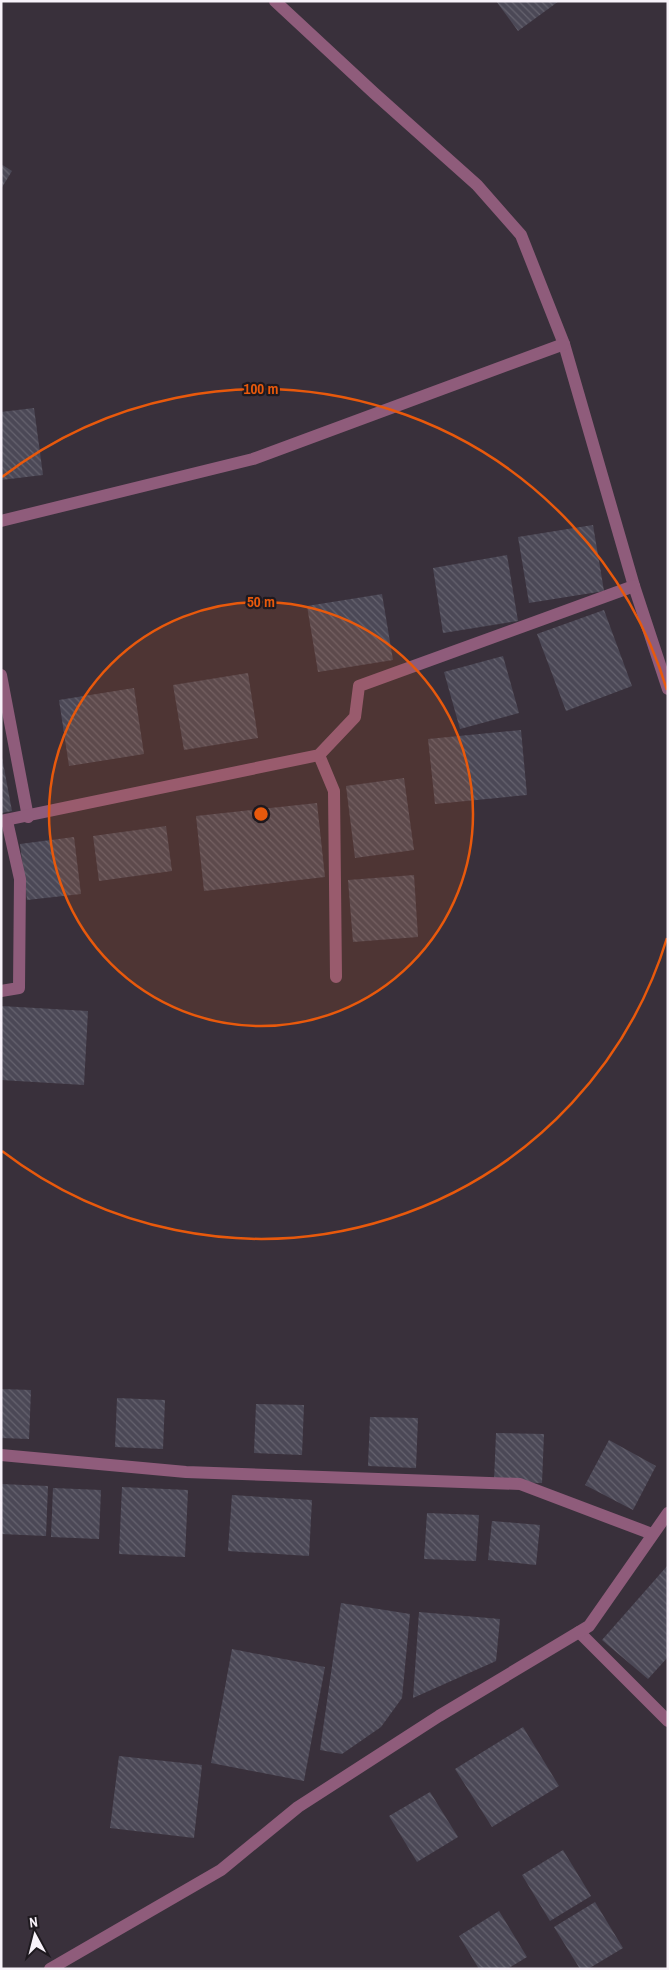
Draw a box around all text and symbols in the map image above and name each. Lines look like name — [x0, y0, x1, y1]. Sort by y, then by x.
text: 100 m — [244, 378, 278, 399]
text: 50 m — [247, 591, 275, 612]
centre of rings — [252, 805, 270, 823]
north arrow — [10, 1910, 60, 1960]
text: N — [28, 1913, 39, 1932]

